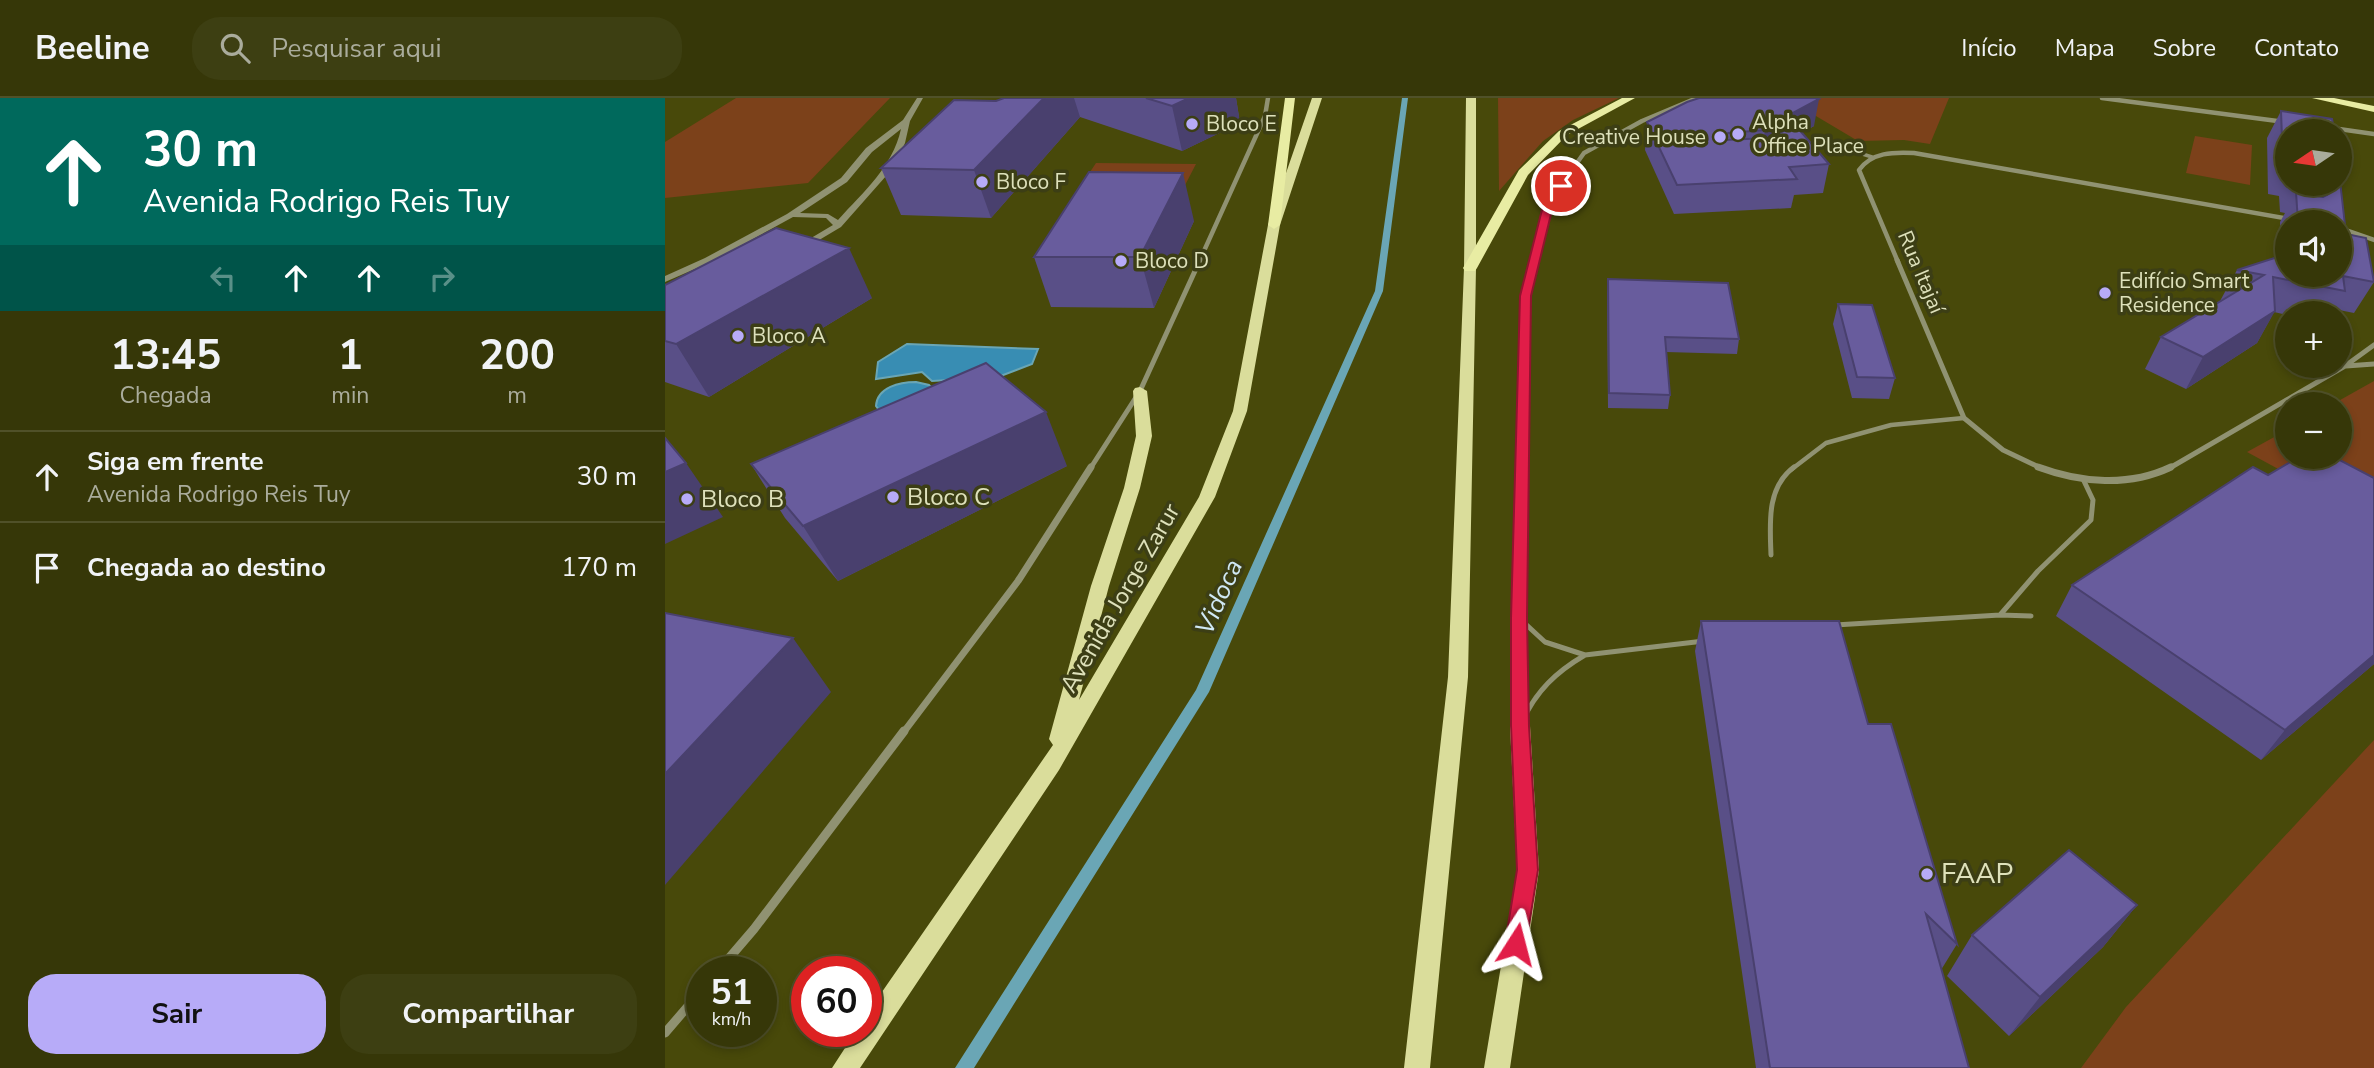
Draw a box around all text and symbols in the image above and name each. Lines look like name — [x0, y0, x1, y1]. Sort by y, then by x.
search box — [192, 17, 682, 80]
text: Beeline — [35, 26, 150, 71]
icon: search — [216, 29, 254, 67]
text: Pesquisar aqui — [272, 31, 441, 66]
text: Início — [1961, 32, 2017, 64]
text: Mapa — [2055, 32, 2115, 64]
text: Sobre — [2153, 32, 2216, 64]
text: Contato — [2254, 32, 2339, 64]
place label: Alpha Office Place — [1752, 108, 1864, 160]
place label: Bloco E — [1206, 110, 1277, 138]
text: 30 m — [143, 116, 258, 183]
marker: Bloco E — [1184, 116, 1200, 132]
north arrow — [2275, 119, 2352, 196]
map controls — [2275, 119, 2352, 469]
place label: Creative House — [1562, 123, 1706, 151]
icon: ahead — [28, 126, 119, 217]
marker: Alpha Office Place — [1730, 126, 1746, 142]
marker: Creative House — [1712, 129, 1728, 145]
pin — [1531, 156, 1591, 216]
icon: arrive — [1542, 167, 1580, 205]
place label: Bloco F — [996, 168, 1066, 196]
marker: Bloco F — [974, 174, 990, 190]
text: Avenida Rodrigo Reis Tuy — [143, 180, 510, 223]
button: sound — [2275, 210, 2352, 287]
street label: Rua Itajaí — [1891, 226, 1951, 319]
place label: Bloco D — [1135, 247, 1209, 275]
marker: Bloco D — [1113, 253, 1129, 269]
icon: left — [204, 259, 242, 297]
icon: ahead — [277, 259, 315, 297]
icon: ahead — [350, 259, 388, 297]
icon: right — [423, 259, 461, 297]
place label: Edifício Smart Residence — [2119, 267, 2250, 319]
marker: Edifício Smart Residence — [2097, 285, 2113, 301]
button: + — [2275, 301, 2352, 378]
place label: Bloco A — [752, 322, 826, 350]
text: 13:45 — [110, 327, 221, 384]
text: 1 — [338, 327, 363, 384]
text: 200 — [479, 327, 555, 384]
marker: Bloco A — [730, 328, 746, 344]
text: Chegada — [120, 380, 212, 411]
text: min — [331, 380, 369, 411]
text: m — [507, 380, 527, 411]
button: − — [2275, 392, 2352, 469]
text: Siga em frente — [87, 444, 264, 479]
icon: ahead — [28, 458, 66, 496]
text: 30 m — [577, 459, 637, 494]
text: Avenida Rodrigo Reis Tuy — [87, 479, 351, 510]
place label: Bloco C — [907, 481, 990, 513]
place label: Bloco B — [701, 483, 784, 515]
marker: Bloco C — [885, 489, 901, 505]
marker: Bloco B — [679, 491, 695, 507]
street label: Avenida Jorge Zarur — [1053, 497, 1187, 699]
icon: arrive — [28, 549, 66, 587]
text: Chegada ao destino — [87, 550, 326, 585]
text: 170 m — [561, 550, 637, 585]
water label: Vidoca — [1187, 554, 1251, 640]
place label: FAAP — [1941, 855, 2013, 893]
marker: FAAP — [1919, 866, 1935, 882]
position arrow — [1479, 907, 1553, 981]
speed limit sign: 60 — [791, 956, 882, 1047]
text: 51 — [710, 969, 753, 1016]
button: Sair — [28, 974, 326, 1054]
button: Compartilhar — [340, 974, 637, 1054]
text: km/h — [712, 1007, 751, 1031]

